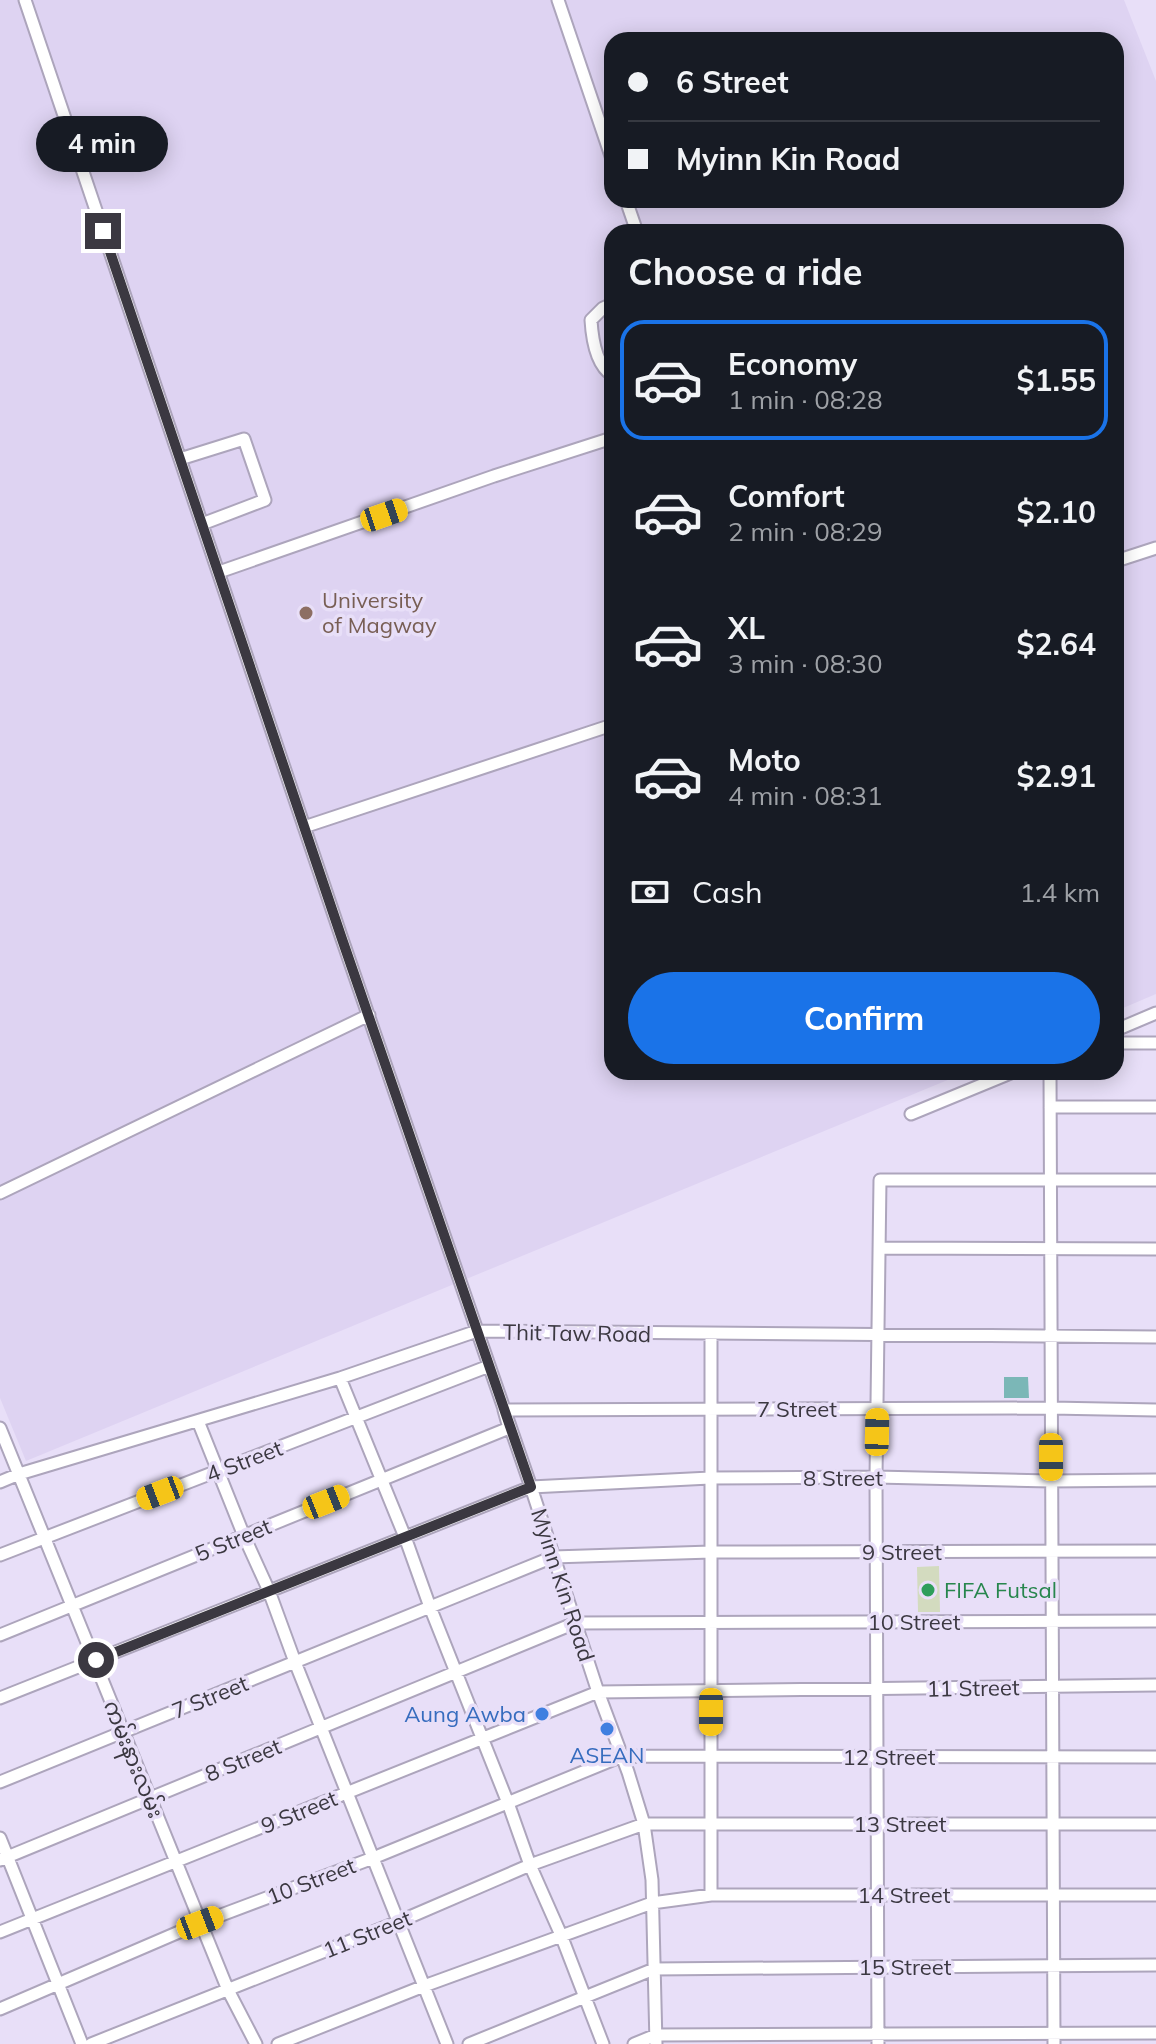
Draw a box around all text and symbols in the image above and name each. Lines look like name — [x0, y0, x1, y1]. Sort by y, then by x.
text: 6 Street — [676, 63, 789, 101]
callout: 4 min — [37, 115, 169, 171]
text: 4 min — [68, 127, 136, 160]
text: Myinn Kin Road — [676, 140, 900, 178]
route end — [85, 213, 121, 249]
text: Choose a ride — [628, 249, 862, 294]
icon: car — [632, 344, 704, 416]
text: Economy — [728, 345, 857, 383]
text: $1.55 — [1017, 361, 1096, 399]
text: 1 min · 08:28 — [728, 383, 883, 416]
icon: car — [632, 476, 704, 548]
text: Comfort — [728, 477, 845, 515]
text: $2.10 — [1017, 493, 1096, 531]
car — [357, 496, 411, 534]
text: 2 min · 08:29 — [728, 515, 883, 548]
place label: University of Magway — [322, 586, 437, 639]
marker: University of Magway — [297, 604, 315, 622]
icon: car — [632, 608, 704, 680]
text: XL — [728, 609, 765, 647]
text: $2.64 — [1017, 625, 1096, 663]
text: 3 min · 08:30 — [728, 647, 883, 680]
icon: car — [632, 740, 704, 812]
text: Moto — [728, 741, 801, 779]
text: $2.91 — [1017, 757, 1096, 795]
text: 4 min · 08:31 — [728, 779, 883, 812]
icon: cash — [628, 870, 672, 914]
text: Cash — [692, 873, 763, 911]
text: 1.4 km — [1020, 876, 1100, 909]
button: Confirm — [628, 972, 1100, 1064]
street label: Thit Taw Road — [503, 1318, 651, 1348]
street label: 7 Street — [757, 1395, 837, 1423]
car — [865, 1408, 889, 1456]
car — [1039, 1433, 1063, 1481]
street label: 4 Street — [202, 1434, 287, 1488]
street label: 8 Street — [803, 1464, 883, 1492]
car — [133, 1473, 187, 1513]
car — [299, 1482, 353, 1522]
street label: Myinn Kin Road — [525, 1505, 601, 1665]
street label: 5 Street — [191, 1512, 276, 1568]
street label: 9 Street — [862, 1538, 942, 1566]
place label: FIFA Futsal — [944, 1576, 1057, 1604]
marker: FIFA Futsal — [919, 1581, 937, 1599]
street label: 10 Street — [868, 1608, 961, 1636]
route start — [78, 1642, 114, 1678]
street label: 7 Street — [168, 1669, 253, 1725]
street label: 11 Street — [926, 1673, 1020, 1703]
car — [699, 1688, 723, 1736]
street label: ကမ်းနားလမ်း — [94, 1696, 171, 1824]
place label: Aung Awba — [404, 1700, 526, 1728]
marker: Aung Awba — [533, 1705, 551, 1723]
marker: ASEAN — [598, 1720, 616, 1738]
street label: 8 Street — [201, 1732, 286, 1788]
place label: ASEAN — [570, 1741, 644, 1769]
street label: 12 Street — [843, 1743, 936, 1771]
street label: 9 Street — [257, 1784, 342, 1840]
street label: 13 Street — [854, 1810, 947, 1838]
street label: 10 Street — [263, 1851, 360, 1911]
street label: 14 Street — [858, 1881, 951, 1909]
car — [173, 1903, 227, 1943]
street label: 11 Street — [319, 1903, 416, 1964]
street label: 15 Street — [859, 1953, 952, 1981]

